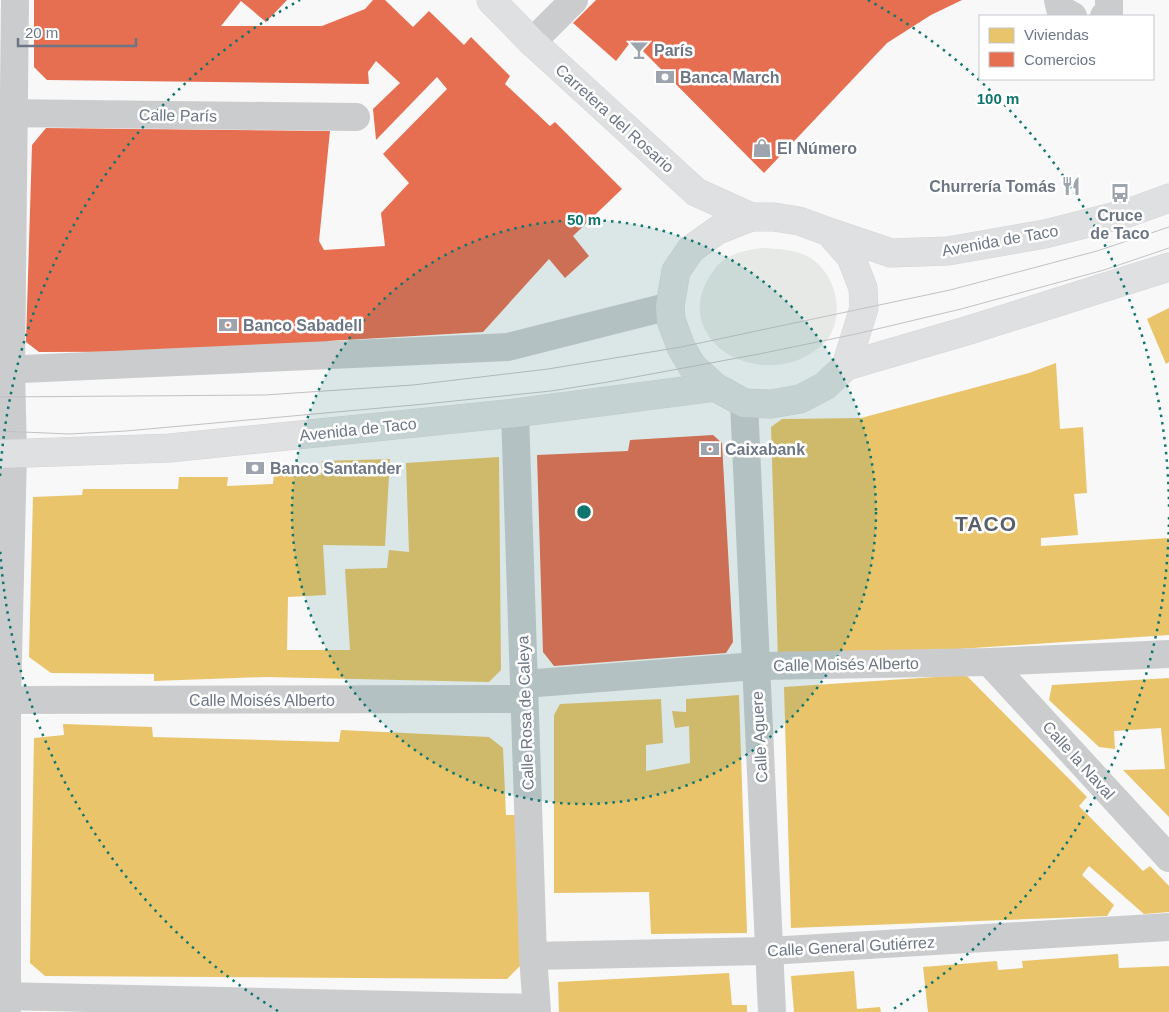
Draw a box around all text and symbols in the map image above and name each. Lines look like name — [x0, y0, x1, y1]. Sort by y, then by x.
scale bar — [18, 15, 135, 47]
legend — [979, 15, 1154, 80]
text: 20 m — [25, 24, 58, 41]
text: Viviendas — [1024, 26, 1089, 43]
bar icon: París — [628, 39, 650, 61]
place label: París — [654, 42, 693, 59]
text: Comercios — [1024, 51, 1096, 68]
street label: Carretera del Rosario — [552, 61, 677, 176]
bank icon: Banca March — [654, 66, 676, 88]
place label: Banca March — [680, 69, 780, 86]
text: 100 m — [977, 90, 1019, 107]
street label: Calle París — [139, 106, 217, 125]
shop icon: El Número — [751, 137, 773, 159]
place label: El Número — [777, 140, 857, 157]
restaurant icon: Churrería Tomás — [1060, 175, 1082, 197]
place label: Churrería Tomás — [929, 178, 1056, 195]
bus stop icon: Cruce de Taco — [1109, 182, 1131, 204]
place label: Cruce de Taco — [1090, 207, 1150, 242]
text: 50 m — [567, 211, 601, 228]
street label: Avenida de Taco — [941, 222, 1060, 259]
bank icon: Banco Sabadell — [217, 314, 239, 336]
place label: Banco Sabadell — [243, 317, 362, 334]
street label: Avenida de Taco — [299, 415, 418, 444]
bank icon: Caixabank — [699, 438, 721, 460]
place label: Caixabank — [725, 441, 805, 458]
bank icon: Banco Santander — [244, 457, 266, 479]
place label: Banco Santander — [270, 460, 402, 477]
centre of rings — [575, 503, 593, 521]
district label: TACO — [955, 512, 1017, 535]
street label: Calle Rosa de Caleya — [514, 635, 537, 791]
street label: Calle Moisés Alberto — [773, 655, 919, 674]
street label: Calle Aguere — [749, 691, 770, 783]
street label: Calle Moisés Alberto — [189, 692, 335, 709]
street label: Calle la Naval — [1039, 718, 1118, 803]
street label: Calle General Gutiérrez — [767, 934, 935, 959]

